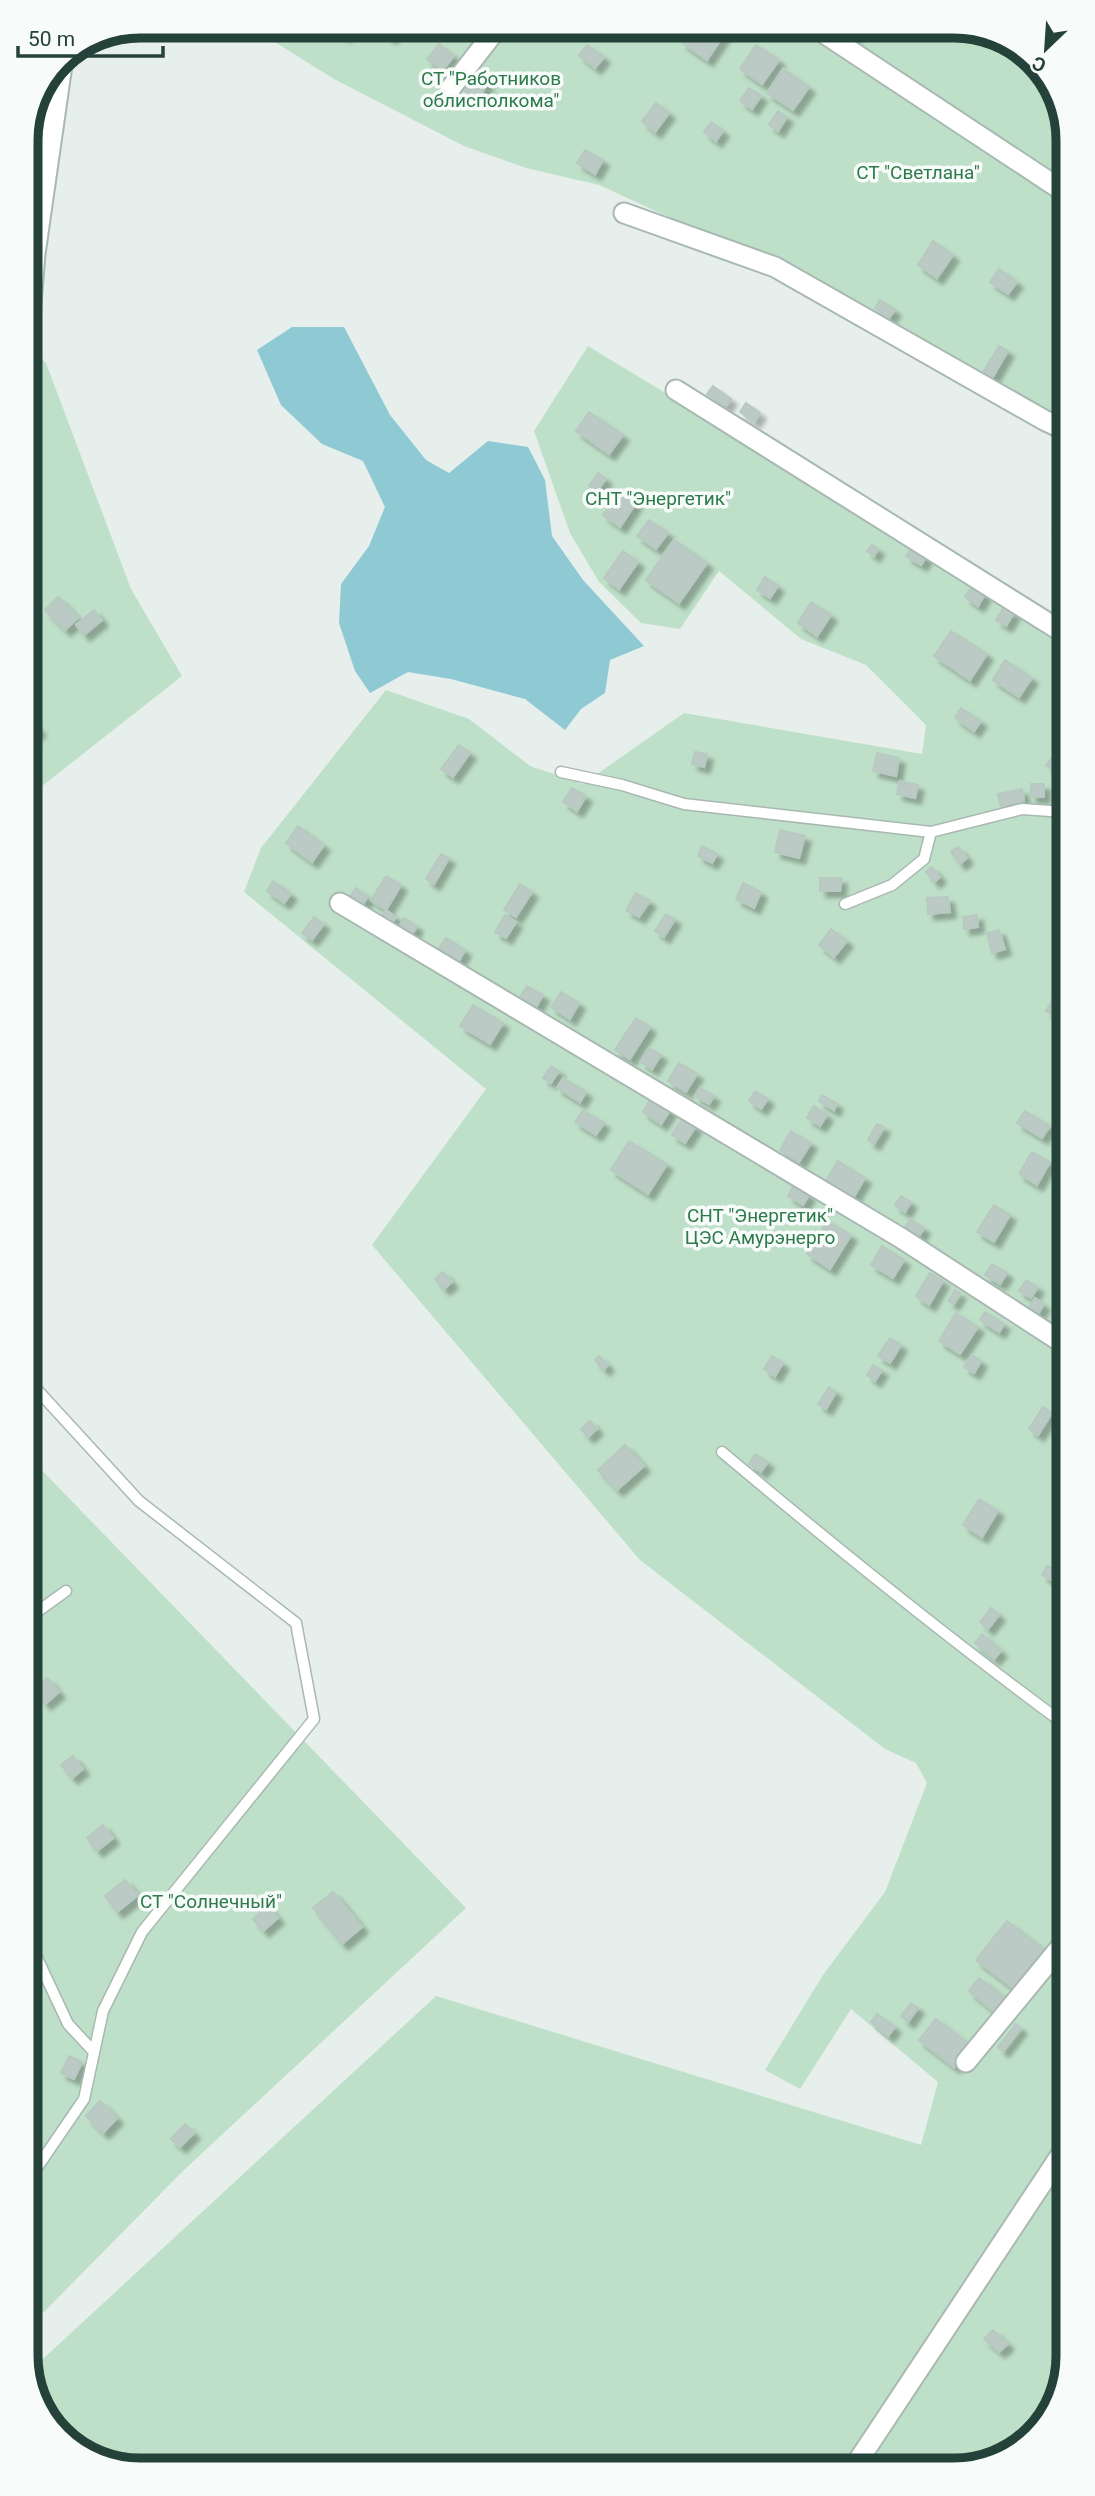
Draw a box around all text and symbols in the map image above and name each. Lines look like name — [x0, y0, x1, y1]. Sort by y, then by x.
scale bar — [18, 14, 163, 58]
north arrow — [1011, 14, 1081, 84]
text: 50 m — [28, 27, 75, 51]
text: С — [1029, 51, 1050, 77]
park label: СТ "Работников облисполкома" — [421, 67, 561, 112]
park label: СТ "Светлана" — [856, 161, 980, 184]
park label: СНТ "Энергетик" — [585, 487, 731, 510]
park label: СНТ "Энергетик" ЦЭС Амурэнерго — [685, 1204, 835, 1249]
park label: СТ "Солнечный" — [140, 1890, 282, 1913]

